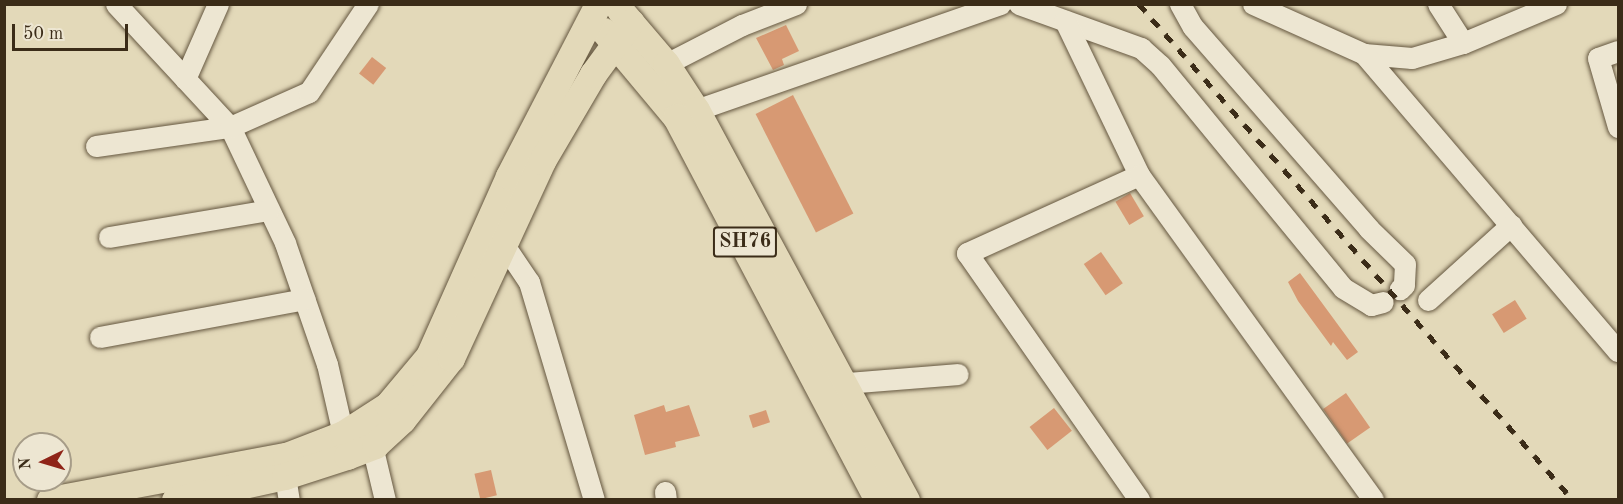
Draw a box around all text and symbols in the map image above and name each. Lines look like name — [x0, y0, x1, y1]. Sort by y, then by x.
scale bar — [15, 12, 130, 50]
text: 50 m — [23, 25, 63, 43]
road number: SH76 — [712, 225, 778, 259]
north arrow — [12, 432, 72, 492]
text: N — [18, 457, 35, 470]

